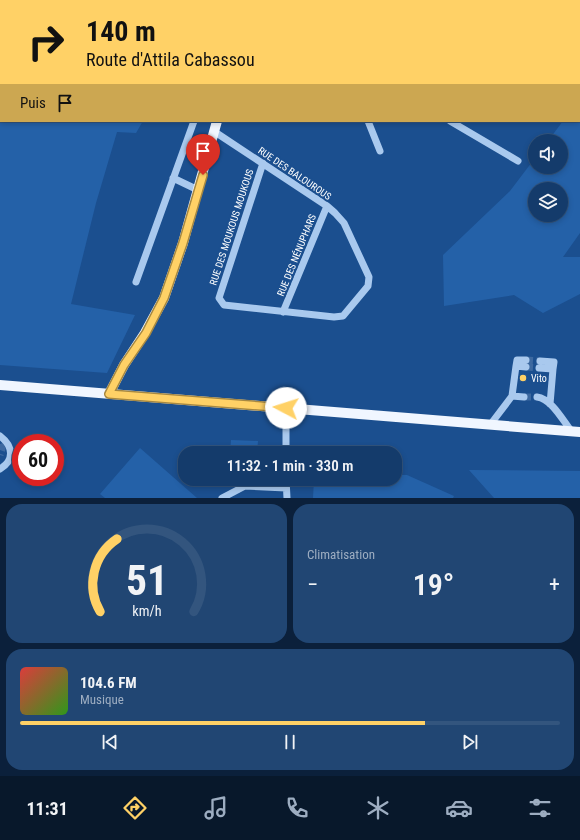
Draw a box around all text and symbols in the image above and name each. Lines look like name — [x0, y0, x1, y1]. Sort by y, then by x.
text: 140 m — [86, 15, 156, 48]
icon: right — [20, 16, 72, 68]
text: Route d'Attila Cabassou — [86, 49, 255, 70]
icon: arrive — [54, 92, 76, 114]
text: Puis — [20, 94, 46, 112]
pin — [186, 134, 220, 175]
map controls — [528, 134, 568, 222]
button: sound — [528, 134, 568, 174]
icon: arrive — [192, 140, 214, 162]
street label: RUE DES BALOUROUS — [256, 145, 333, 202]
street label: RUE DES MOUKOUS MOUKOUS — [208, 168, 255, 287]
button: layers — [528, 182, 568, 222]
street label: RUE DES NÉNUPHARS — [274, 212, 318, 298]
marker: Vito — [518, 373, 528, 383]
place label: Vito — [531, 373, 547, 384]
position arrow — [265, 387, 307, 429]
speed limit sign: 60 — [12, 434, 64, 486]
text: 11:32 · 1 min · 330 m — [227, 457, 353, 475]
text: Climatisation — [307, 547, 375, 562]
text: 51 — [125, 555, 168, 604]
text: 19° — [413, 567, 454, 602]
text: − — [307, 572, 318, 597]
text: + — [549, 572, 560, 597]
text: km/h — [132, 602, 161, 618]
text: 104.6 FM — [80, 674, 137, 692]
text: Musique — [80, 692, 124, 707]
icon: previous — [99, 731, 121, 753]
icon: pause — [279, 731, 301, 753]
icon: next — [459, 731, 481, 753]
icon: directions — [121, 794, 149, 822]
icon: music — [202, 794, 230, 822]
icon: phone — [283, 794, 311, 822]
icon: climate — [364, 794, 392, 822]
icon: car — [445, 794, 473, 822]
icon: filters — [526, 794, 554, 822]
text: 11:31 — [26, 798, 68, 819]

